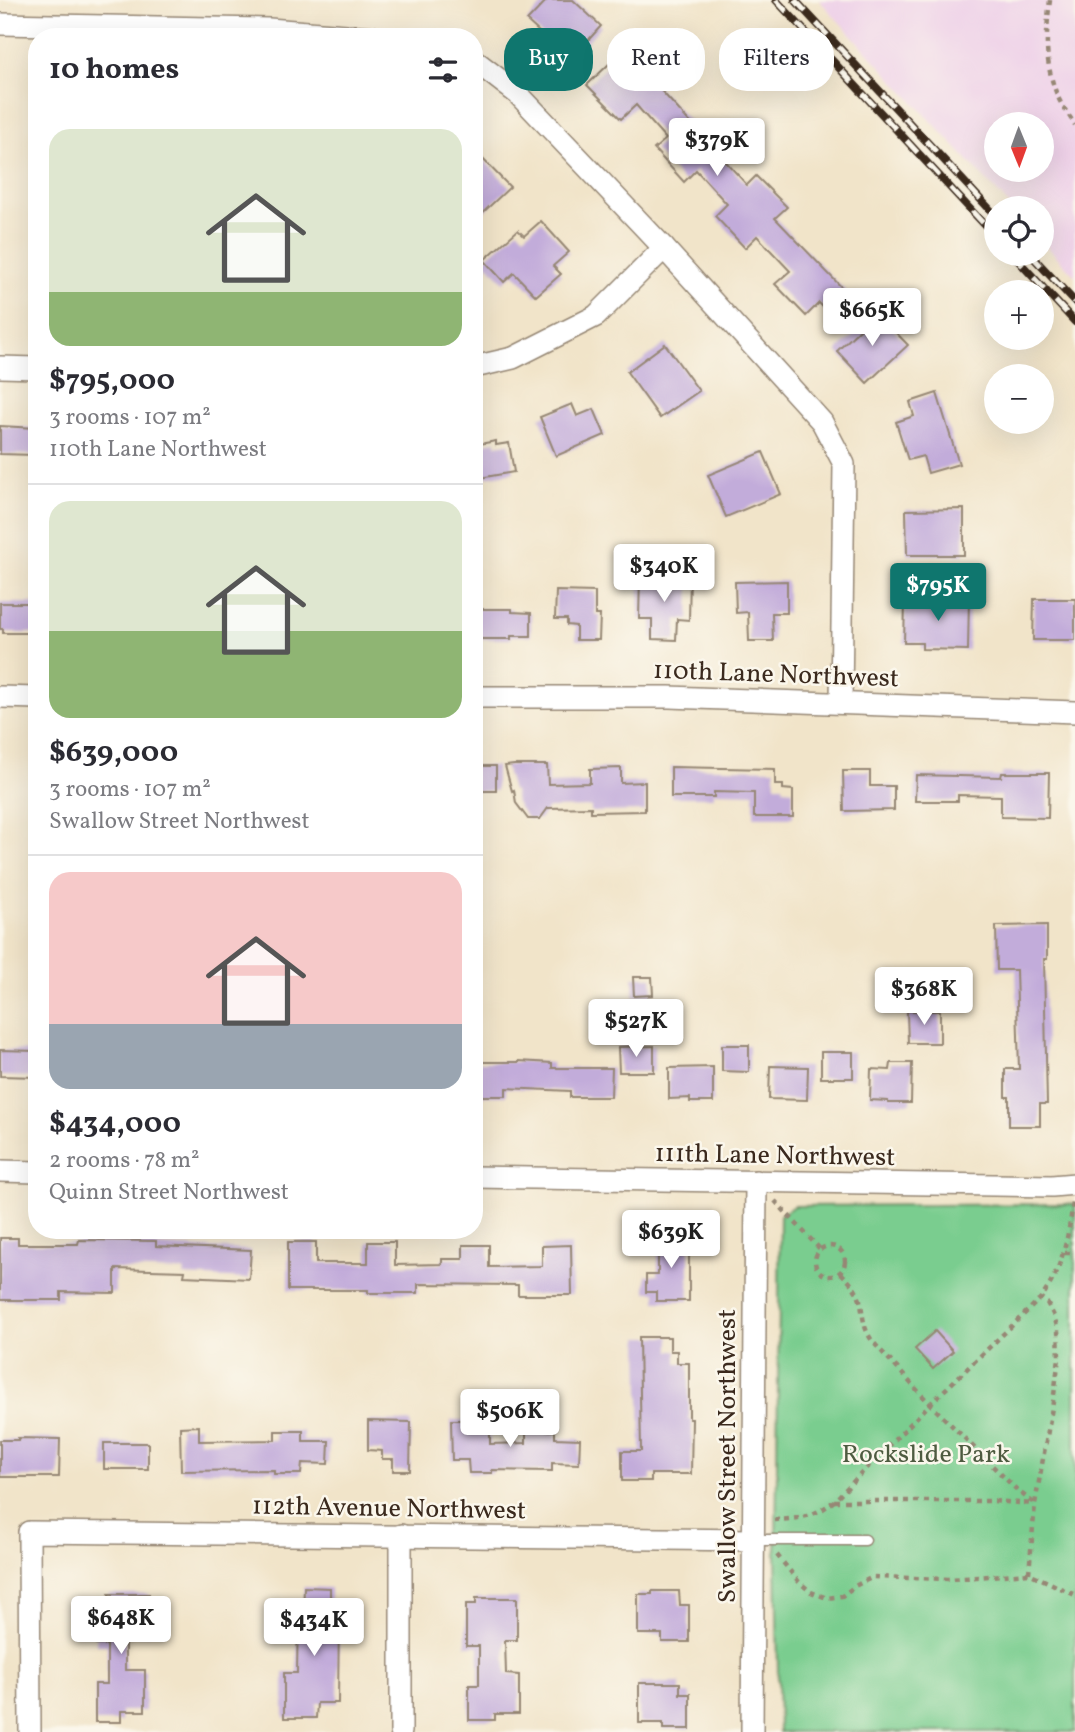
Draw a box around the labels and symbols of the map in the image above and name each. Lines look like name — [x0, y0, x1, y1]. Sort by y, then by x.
north arrow — [984, 112, 1054, 182]
pin: $379K — [668, 118, 766, 178]
pin: $665K — [823, 288, 921, 348]
pin: $340K — [615, 544, 713, 604]
pin: $795K — [889, 564, 987, 623]
street label: 110th Lane Northwest — [652, 653, 900, 697]
pin: $368K — [875, 968, 973, 1027]
pin: $527K — [587, 1000, 685, 1059]
street label: 111th Lane Northwest — [654, 1136, 896, 1176]
pin: $639K — [622, 1210, 720, 1270]
street label: Swallow Street Northwest — [710, 1309, 746, 1603]
pin: $506K — [461, 1390, 559, 1449]
park label: Rockslide Park — [842, 1437, 1010, 1473]
street label: 112th Avenue Northwest — [252, 1489, 526, 1529]
pin: $648K — [72, 1596, 170, 1656]
pin: $434K — [265, 1598, 363, 1658]

